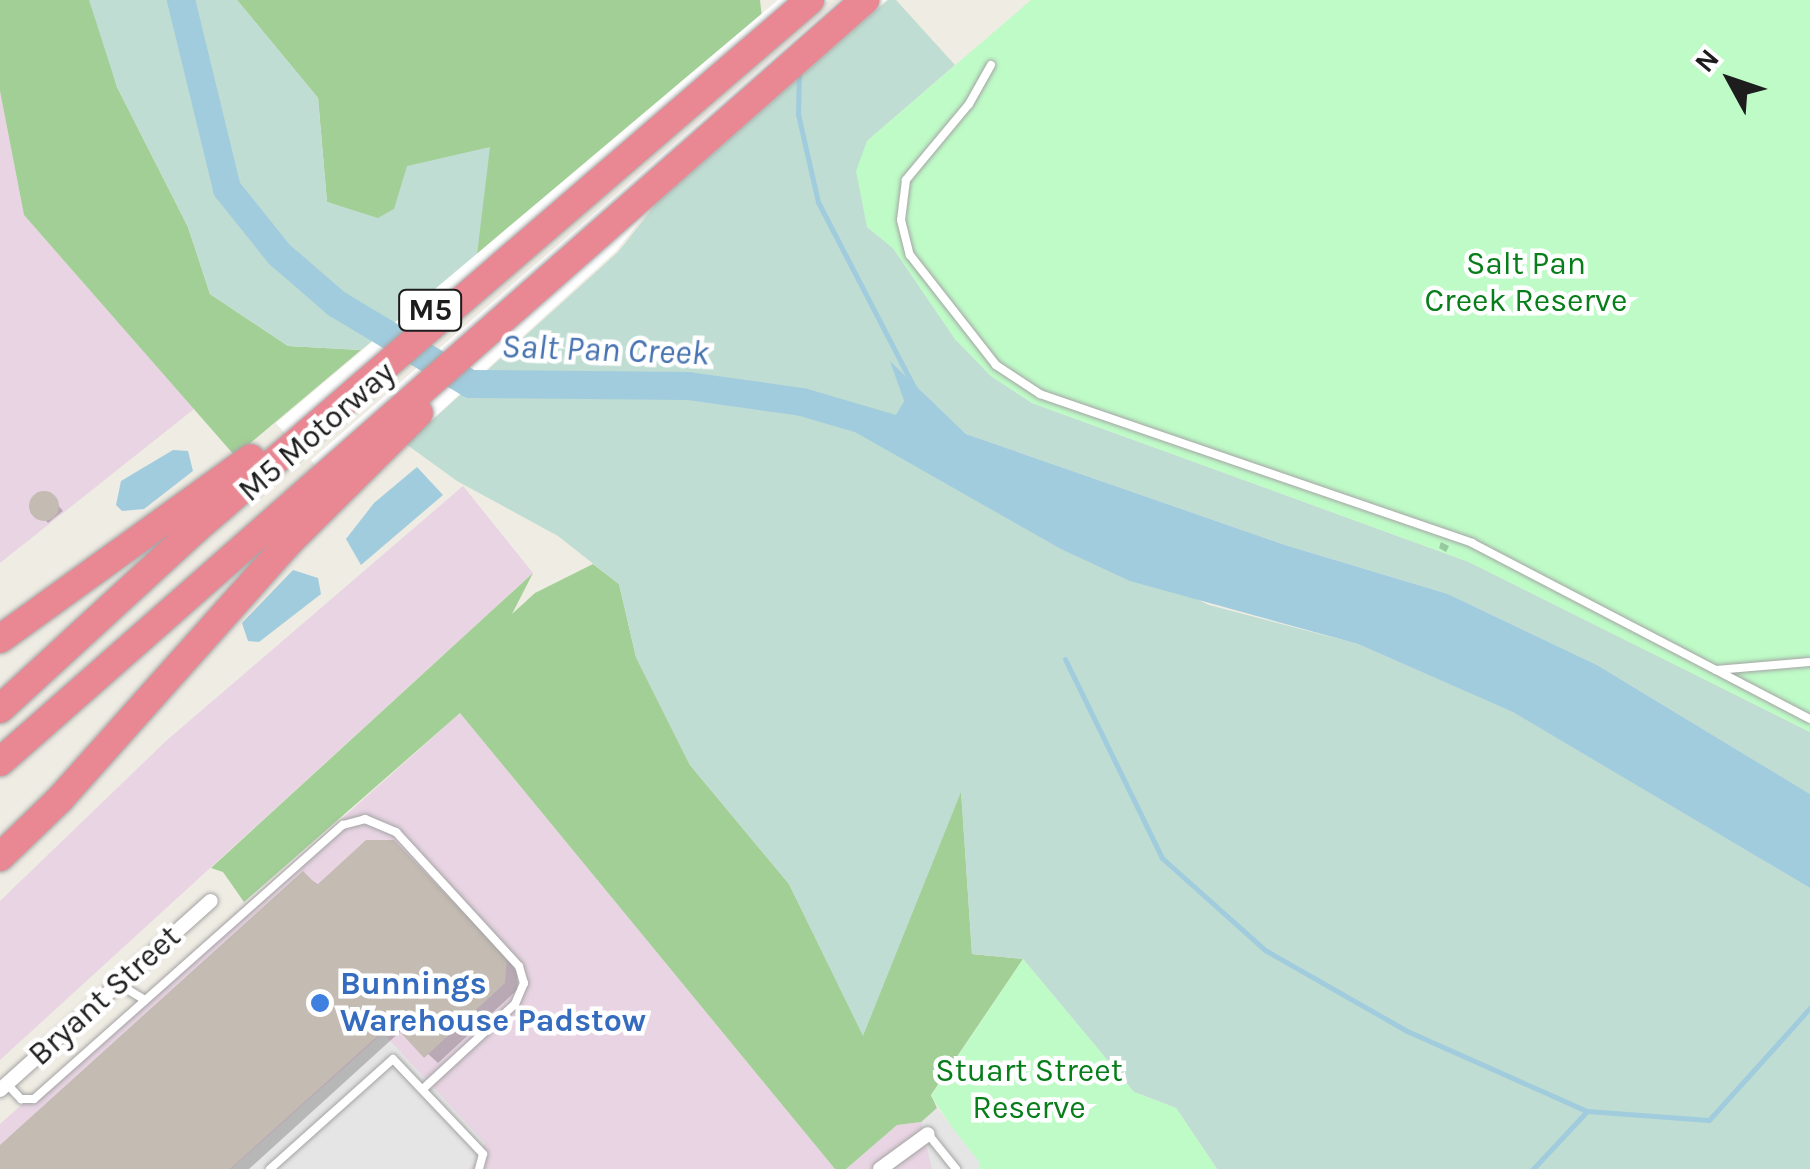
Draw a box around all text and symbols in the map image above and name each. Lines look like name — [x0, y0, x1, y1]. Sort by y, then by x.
north arrow — [1680, 30, 1780, 130]
text: N — [1688, 42, 1726, 79]
park label: Salt Pan Creek Reserve — [1424, 246, 1628, 321]
road number: M5 — [398, 285, 462, 335]
water label: Salt Pan Creek — [500, 325, 710, 375]
street label: M5 Motorway — [231, 354, 403, 510]
street label: Bryant Street — [21, 918, 189, 1074]
place label: Bunnings Warehouse Padstow — [340, 966, 646, 1041]
marker: Bunnings Warehouse Padstow — [309, 992, 331, 1014]
park label: Stuart Street Reserve — [935, 1053, 1123, 1128]

